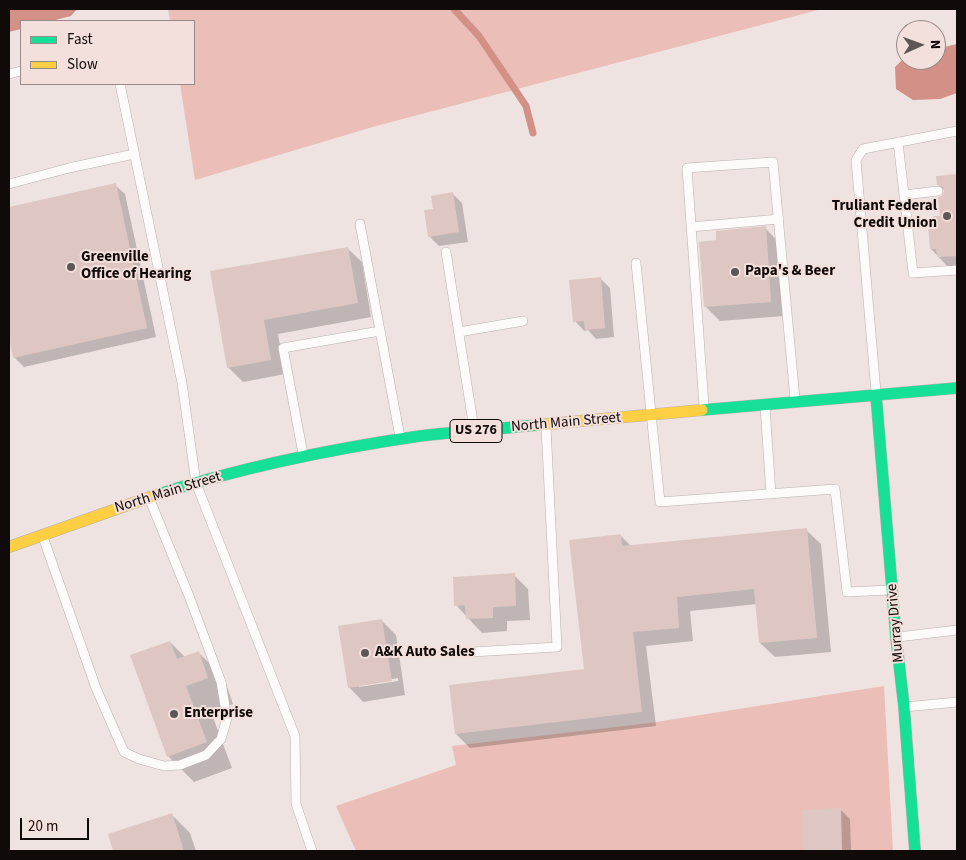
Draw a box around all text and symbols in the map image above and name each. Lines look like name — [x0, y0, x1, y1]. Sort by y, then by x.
legend — [20, 20, 195, 85]
north arrow — [896, 20, 946, 70]
text: Fast — [67, 29, 93, 50]
text: N — [925, 40, 945, 50]
text: Slow — [67, 54, 98, 75]
place label: Truliant Federal Credit Union — [832, 198, 937, 233]
marker: Truliant Federal Credit Union — [941, 210, 953, 222]
place label: Greenville Office of Hearing — [81, 249, 191, 284]
marker: Greenville Office of Hearing — [65, 261, 77, 273]
place label: Papa's & Beer — [745, 263, 835, 281]
marker: Papa's & Beer — [729, 266, 741, 278]
street label: North Main Street — [510, 409, 622, 437]
road number: US 276 — [450, 420, 502, 442]
street label: North Main Street — [113, 468, 223, 518]
street label: Murray Drive — [884, 583, 908, 663]
place label: A&K Auto Sales — [375, 644, 475, 662]
marker: A&K Auto Sales — [359, 647, 371, 659]
place label: Enterprise — [184, 705, 253, 723]
marker: Enterprise — [168, 708, 180, 720]
scale bar — [22, 808, 91, 840]
text: 20 m — [28, 816, 58, 837]

